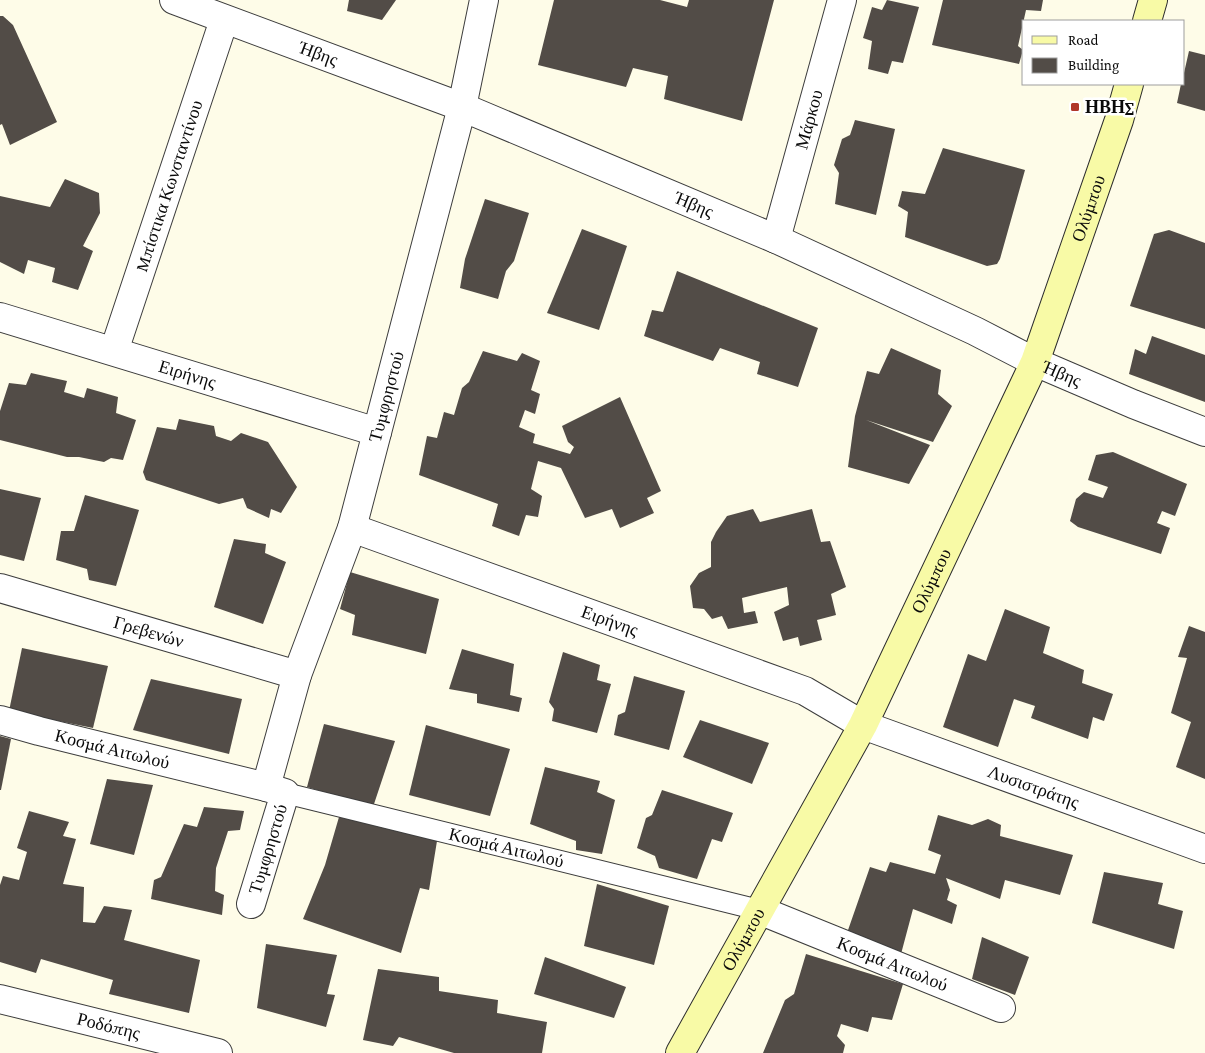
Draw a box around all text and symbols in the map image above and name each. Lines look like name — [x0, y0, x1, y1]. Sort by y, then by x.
legend — [1022, 20, 1185, 85]
text: Road — [1068, 32, 1099, 48]
street label: Ήβης — [295, 37, 341, 70]
text: Building — [1068, 57, 1119, 74]
street label: Μάρκου — [791, 87, 827, 152]
street label: Mπίστικα Κωνσταντίνου — [131, 97, 207, 274]
place label: ΗΒΗΣ — [1085, 97, 1134, 117]
marker: ΗΒΗΣ — [1069, 101, 1081, 113]
street label: Ολύμπου — [1068, 172, 1109, 244]
street label: Ήβης — [671, 187, 717, 222]
street label: Τυμφρηστού — [365, 349, 408, 444]
street label: Ειρήνης — [156, 356, 219, 392]
street label: Ήβης — [1039, 356, 1084, 391]
street label: Ολύμπου — [907, 545, 955, 616]
street label: Ειρήνης — [579, 601, 641, 640]
street label: Γρεβενών — [111, 612, 186, 651]
street label: Κοσμά Αιτωλού — [53, 725, 172, 773]
street label: Λυσιστράτης — [985, 761, 1082, 813]
street label: Τυμφρηστού — [245, 801, 291, 896]
street label: Κοσμά Αιτωλού — [447, 824, 566, 871]
street label: Ολύμπου — [718, 904, 769, 975]
street label: Κοσμά Αιτωλού — [834, 933, 951, 995]
street label: Ροδόπης — [75, 1008, 142, 1043]

